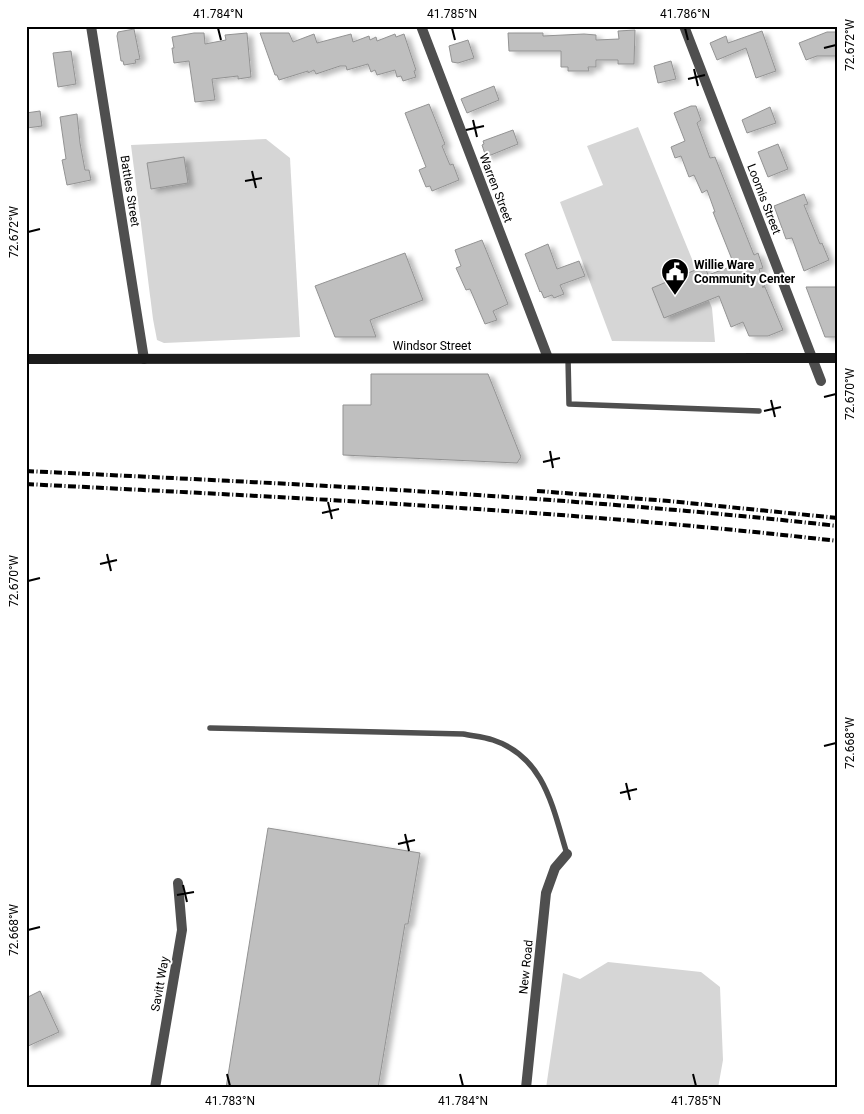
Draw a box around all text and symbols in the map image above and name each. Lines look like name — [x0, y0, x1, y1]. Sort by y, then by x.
text: 41.784°N — [193, 7, 243, 21]
text: 41.785°N — [427, 7, 477, 21]
text: 41.786°N — [660, 7, 710, 21]
text: 72.672°W — [843, 19, 857, 71]
street label: Warren Street — [476, 152, 516, 224]
street label: Battles Street — [117, 154, 143, 228]
street label: Loomis Street — [744, 162, 784, 236]
text: 72.672°W — [7, 206, 21, 258]
public building icon: Willie Ware Community Center — [660, 257, 690, 296]
place label: Willie Ware Community Center — [694, 258, 796, 286]
street label: Windsor Street — [393, 339, 471, 353]
text: 72.670°W — [843, 368, 857, 420]
text: 72.670°W — [7, 555, 21, 607]
text: 72.668°W — [843, 717, 857, 769]
text: 72.668°W — [7, 904, 21, 956]
street label: New Road — [516, 939, 536, 995]
street label: Savitt Way — [148, 955, 172, 1013]
text: 41.783°N — [205, 1094, 255, 1108]
text: 41.784°N — [438, 1094, 488, 1108]
text: 41.785°N — [671, 1094, 721, 1108]

